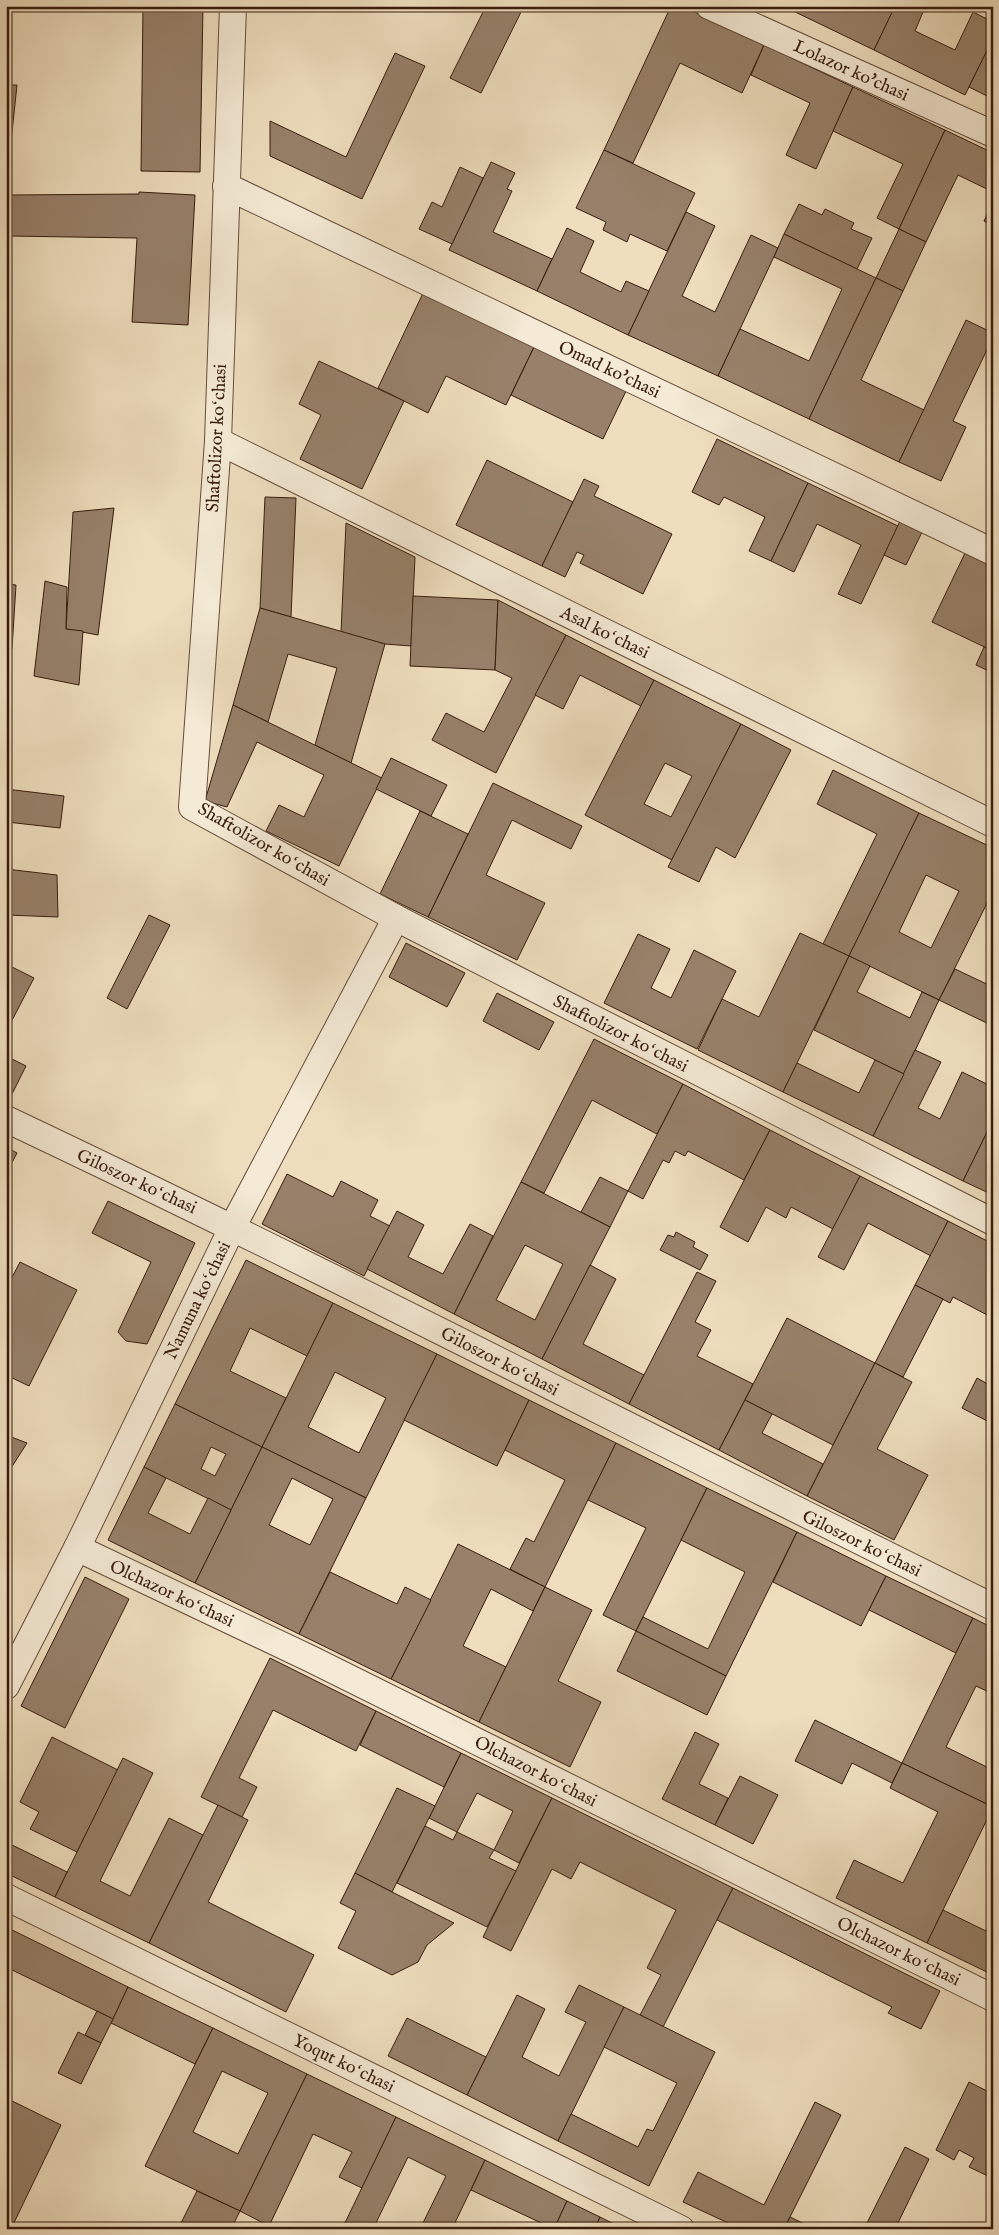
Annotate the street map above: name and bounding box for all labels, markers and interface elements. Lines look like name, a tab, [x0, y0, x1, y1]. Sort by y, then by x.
street label: Lolazor ko'chasi	[789, 35, 912, 108]
street label: Omad ko'chasi	[554, 336, 664, 405]
street label: Shaftolizor koʻchasi	[202, 363, 233, 513]
street label: Asal koʻchasi	[555, 601, 653, 665]
street label: Shaftolizor koʻchasi	[193, 798, 333, 892]
street label: Shaftolizor koʻchasi	[549, 990, 692, 1078]
street label: Giloszor koʻchasi	[73, 1144, 200, 1220]
street label: Namuna koʻchasi	[160, 1238, 237, 1364]
street label: Giloszor koʻchasi	[436, 1323, 563, 1402]
street label: Giloszor koʻchasi	[798, 1506, 925, 1583]
street label: Olchazor koʻchasi	[105, 1555, 237, 1633]
street label: Olchazor koʻchasi	[470, 1731, 601, 1813]
street label: Olchazor koʻchasi	[833, 1912, 964, 1992]
street label: Yoqut koʻchasi	[289, 2030, 398, 2099]

